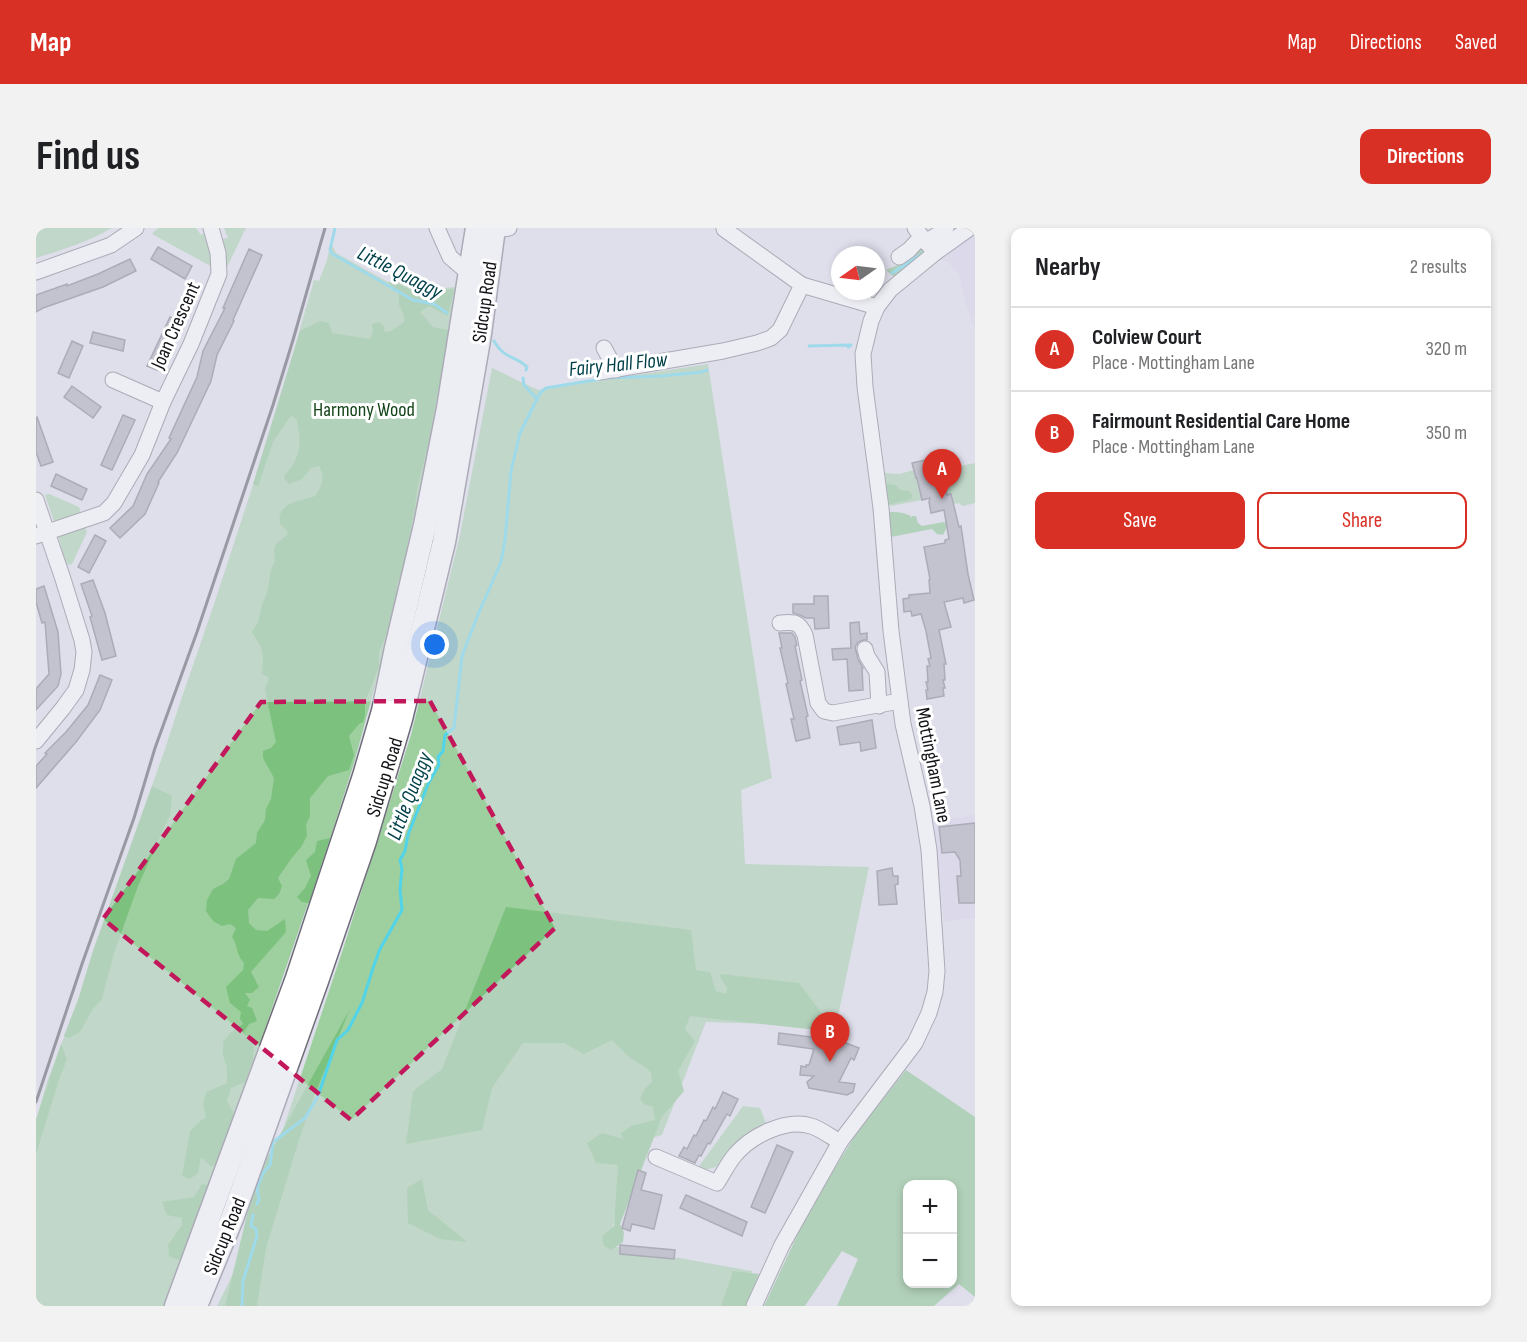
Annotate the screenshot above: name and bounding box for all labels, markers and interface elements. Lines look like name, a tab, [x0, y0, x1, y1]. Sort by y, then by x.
text: Map	[30, 26, 71, 59]
text: Map	[1287, 30, 1317, 55]
text: Directions	[1350, 30, 1422, 55]
text: Saved	[1455, 30, 1497, 55]
button: Directions	[1360, 129, 1491, 184]
text: Find us	[36, 131, 140, 182]
water label: Little Quaggy	[353, 241, 447, 305]
north arrow	[831, 246, 885, 300]
text: Nearby	[1035, 252, 1101, 283]
text: 2 results	[1410, 255, 1467, 279]
street label: Sidcup Road	[467, 260, 503, 344]
street label: Joan Crescent	[146, 278, 206, 374]
text: Colview Court	[1092, 324, 1202, 351]
text: A	[1050, 337, 1059, 361]
text: 320 m	[1425, 337, 1467, 361]
water label: Fairy Hall Flow	[568, 347, 670, 382]
text: Place · Mottingham Lane	[1092, 351, 1255, 375]
park label: Harmony Wood	[313, 398, 415, 422]
text: Fairmount Residential Care Home	[1092, 408, 1350, 435]
text: B	[1050, 421, 1059, 445]
text: 350 m	[1426, 421, 1467, 445]
text: Place · Mottingham Lane	[1092, 435, 1255, 459]
pin: A	[922, 450, 962, 499]
button: Save	[1035, 492, 1245, 549]
button: Share	[1257, 492, 1467, 549]
your location	[420, 630, 449, 659]
street label: Mottingham Lane	[910, 706, 956, 825]
street label: Sidcup Road	[362, 735, 408, 820]
water label: Little Quaggy	[381, 748, 438, 843]
pin: B	[810, 1012, 850, 1062]
map controls	[903, 1180, 957, 1288]
button: +	[903, 1180, 957, 1234]
street label: Sidcup Road	[198, 1194, 251, 1279]
button: −	[903, 1234, 957, 1288]

